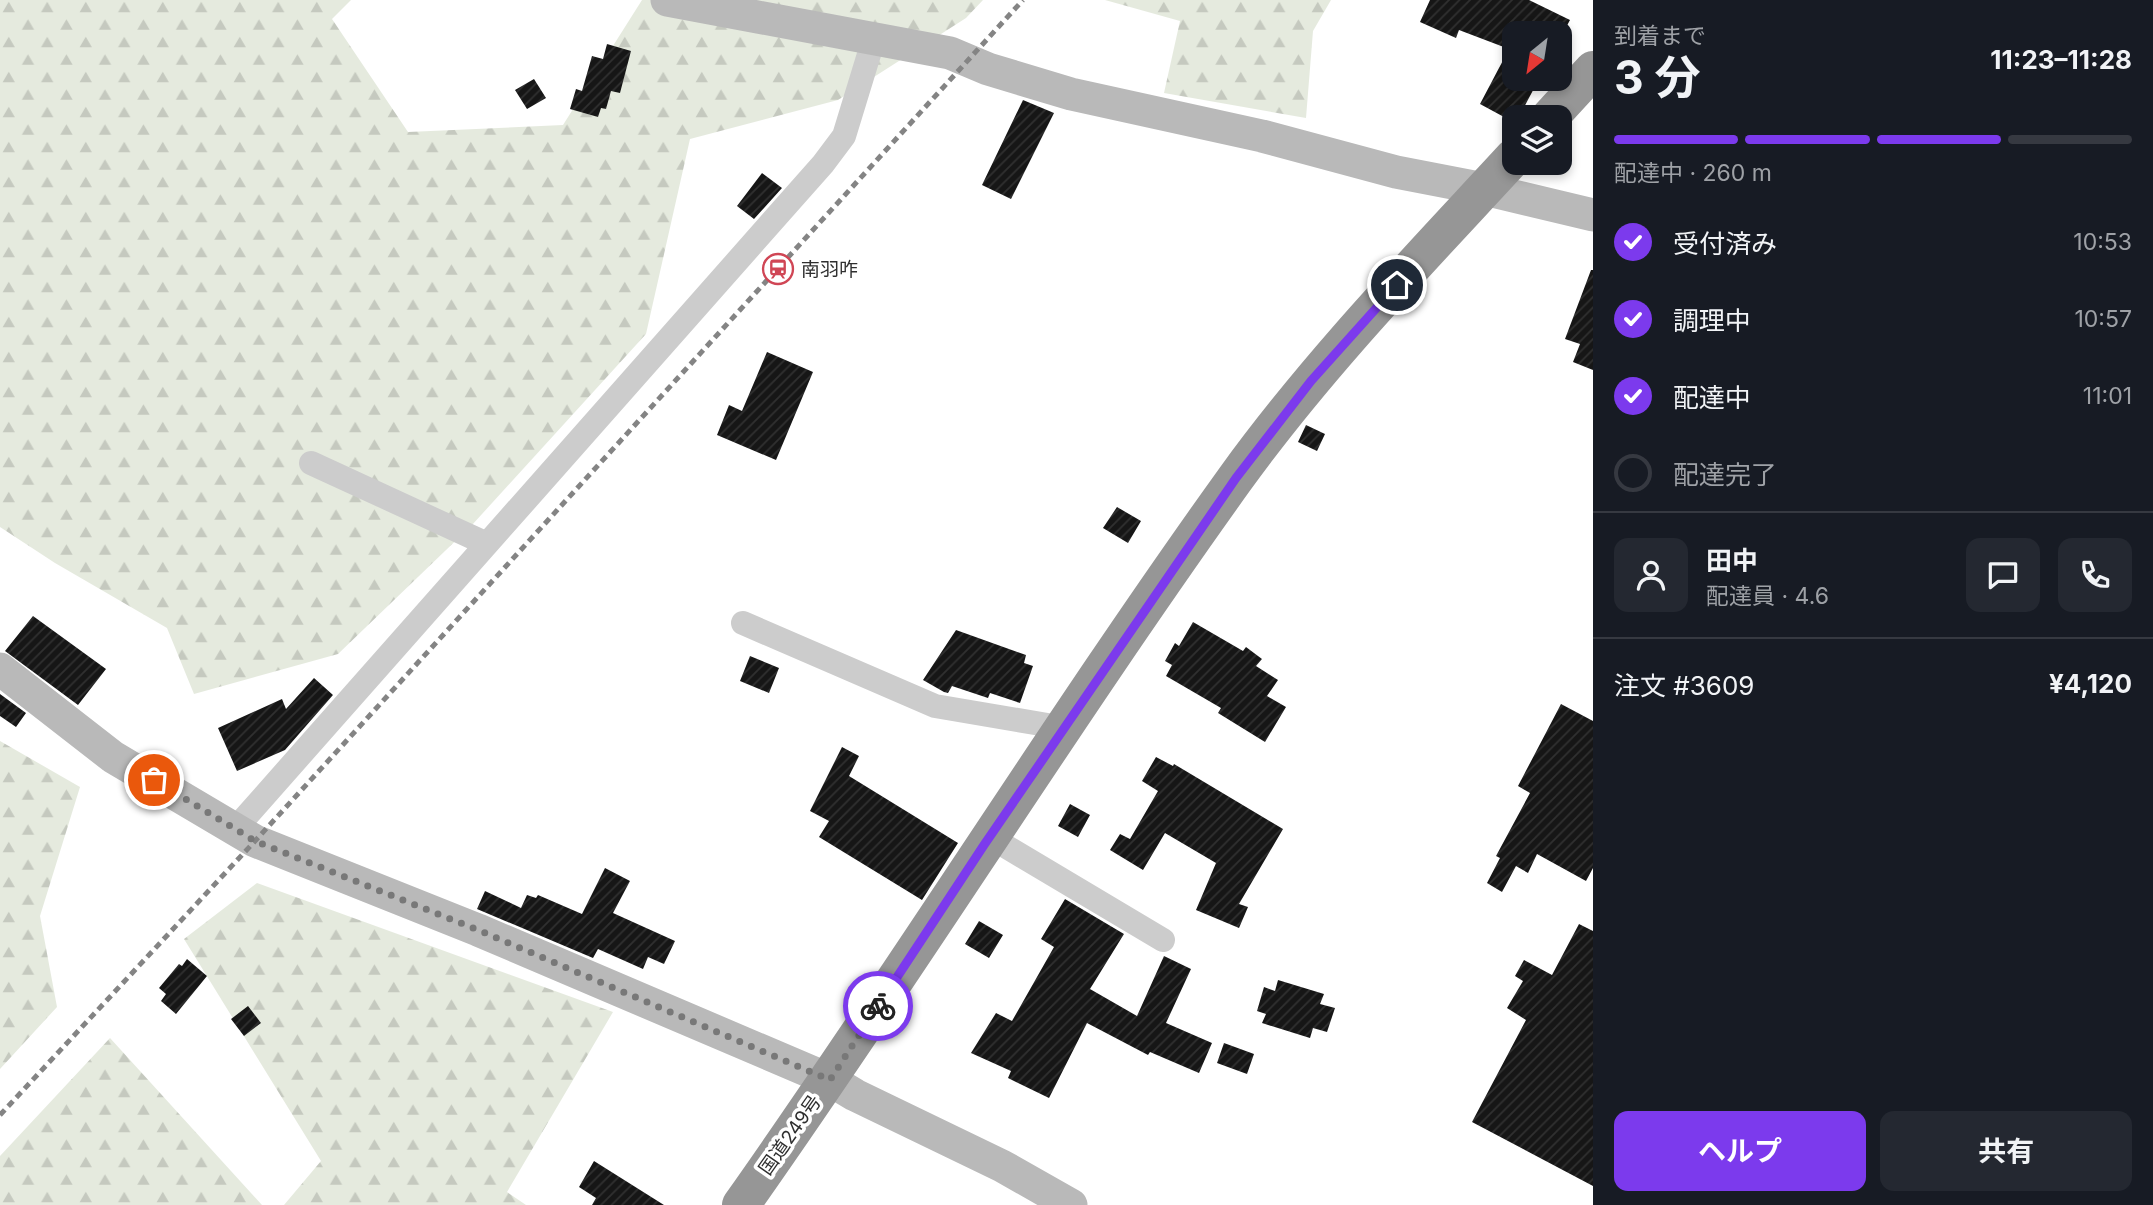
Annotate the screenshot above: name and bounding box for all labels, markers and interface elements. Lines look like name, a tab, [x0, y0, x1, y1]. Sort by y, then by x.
north arrow	[1502, 21, 1572, 91]
map controls	[1502, 21, 1572, 175]
text: 到着まで	[1614, 22, 1706, 50]
text: 11:23–11:28	[1990, 44, 2132, 75]
text: 3 分	[1614, 49, 1701, 105]
button: layers	[1502, 105, 1572, 175]
text: 配達中 · 260 m	[1614, 159, 1772, 187]
icon: check	[1614, 223, 1652, 261]
text: 受付済み	[1673, 228, 1777, 259]
text: 10:53	[2073, 228, 2132, 256]
station icon: 南羽咋	[761, 252, 795, 286]
pin	[1367, 255, 1427, 315]
place label: 南羽咋	[801, 258, 858, 281]
icon: home	[1378, 266, 1416, 304]
icon: check	[1614, 300, 1652, 338]
text: 調理中	[1673, 305, 1751, 336]
text: 10:57	[2075, 305, 2132, 333]
icon: check	[1614, 377, 1652, 415]
text: 配達中	[1673, 382, 1751, 413]
text: 11:01	[2083, 382, 2132, 410]
text: 配達完了	[1673, 459, 1777, 490]
button: person	[1614, 538, 1688, 612]
button: chat	[1966, 538, 2040, 612]
button: phone	[2058, 538, 2132, 612]
text: 田中	[1706, 545, 1758, 576]
text: 配達員 · 4.6	[1706, 582, 1829, 610]
text: ¥4,120	[2049, 668, 2132, 699]
text: 注文 #3609	[1614, 670, 1755, 701]
pin	[124, 750, 184, 810]
icon: bag	[135, 761, 173, 799]
courier	[843, 971, 913, 1041]
icon: bike	[859, 987, 897, 1025]
street label: 国道249号	[754, 1091, 826, 1179]
button: ヘルプ	[1614, 1111, 1866, 1191]
button: 共有	[1880, 1111, 2132, 1191]

